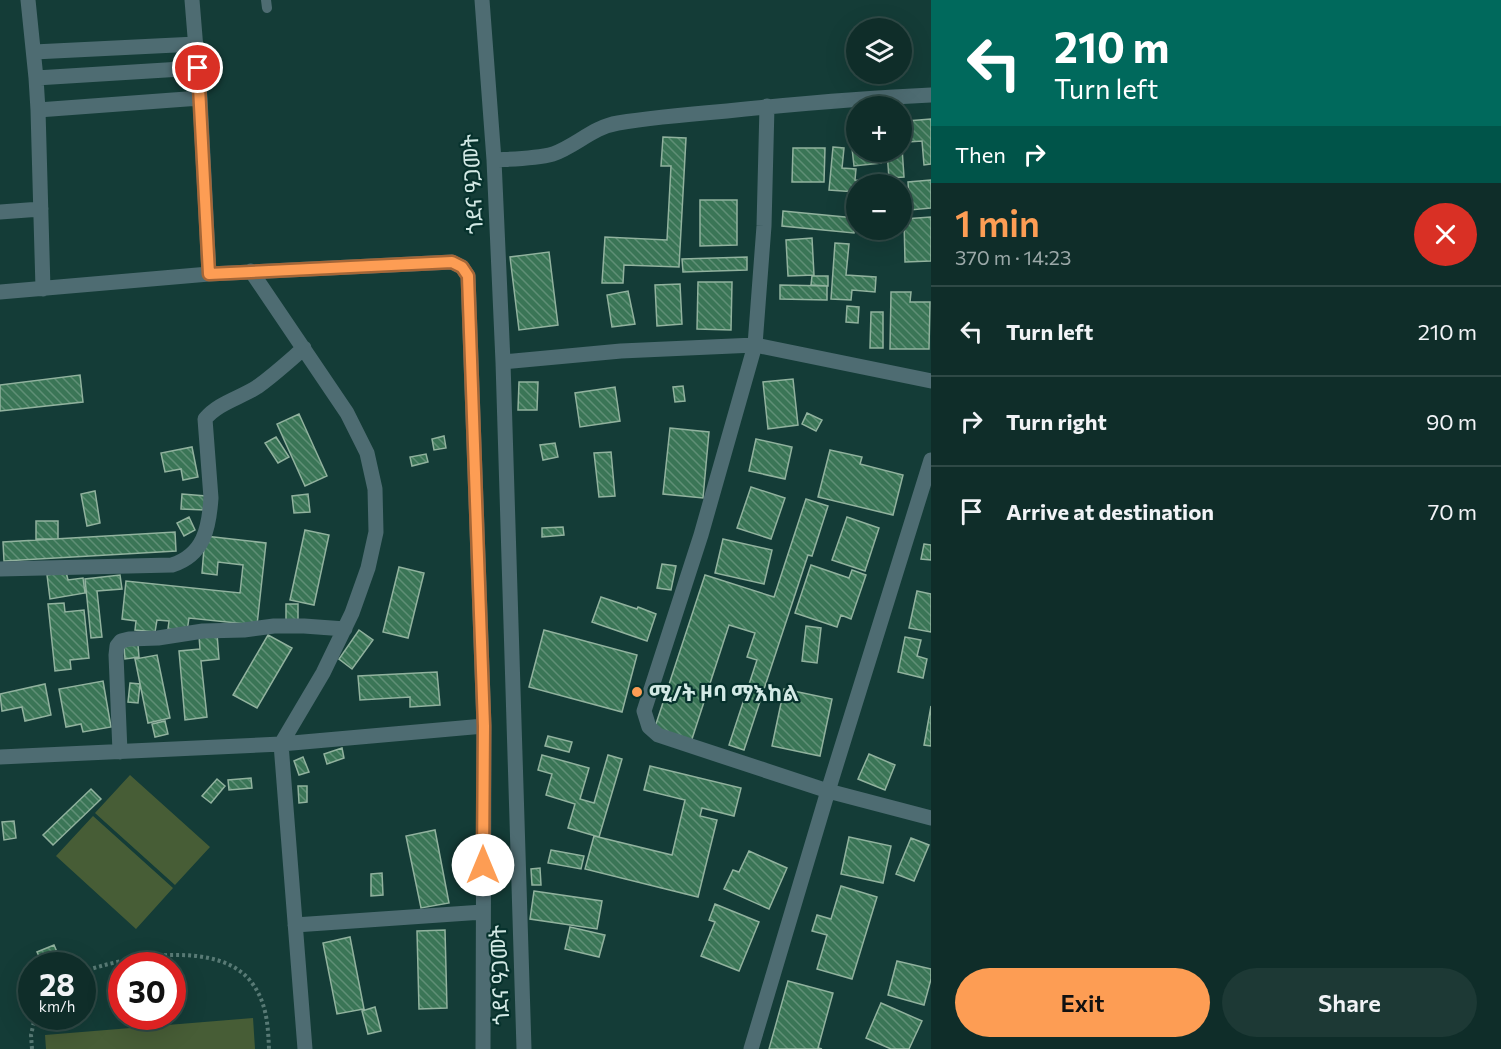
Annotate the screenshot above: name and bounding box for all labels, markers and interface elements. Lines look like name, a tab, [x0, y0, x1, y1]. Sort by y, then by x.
map controls	[846, 18, 912, 240]
button: layers	[846, 18, 912, 84]
text: 210 m	[1054, 20, 1169, 72]
icon: left	[955, 24, 1033, 102]
pin	[172, 42, 223, 93]
icon: arrive	[181, 51, 214, 84]
text: Turn left	[1054, 72, 1158, 105]
button: +	[846, 96, 912, 162]
street label: ጎደና ዓጋመት	[456, 133, 488, 235]
icon: right	[1018, 138, 1051, 171]
text: Then	[955, 141, 1006, 168]
button: −	[846, 174, 912, 240]
text: 1 min	[955, 200, 1040, 244]
button: close	[1414, 203, 1477, 266]
text: 370 m · 14:23	[955, 245, 1071, 269]
icon: left	[955, 315, 988, 348]
text: Turn left	[1006, 318, 1093, 345]
text: 210 m	[1418, 318, 1477, 345]
icon: right	[955, 405, 988, 438]
text: Turn right	[1006, 408, 1107, 435]
text: 90 m	[1426, 408, 1477, 435]
icon: arrive	[955, 495, 988, 528]
text: Arrive at destination	[1006, 498, 1214, 525]
text: 70 m	[1428, 498, 1477, 525]
place label: ሚ/ት ዞባ ማእከል	[649, 679, 799, 706]
marker: ሚ/ት ዞባ ማእከል	[630, 685, 644, 699]
position arrow	[451, 833, 515, 897]
street label: ጎደና ዓጋመት	[484, 925, 514, 1025]
speed limit sign: 30	[108, 952, 186, 1030]
text: 28	[39, 965, 75, 1002]
button: Exit	[955, 968, 1210, 1037]
button: Share	[1222, 968, 1477, 1037]
text: km/h	[39, 997, 75, 1015]

